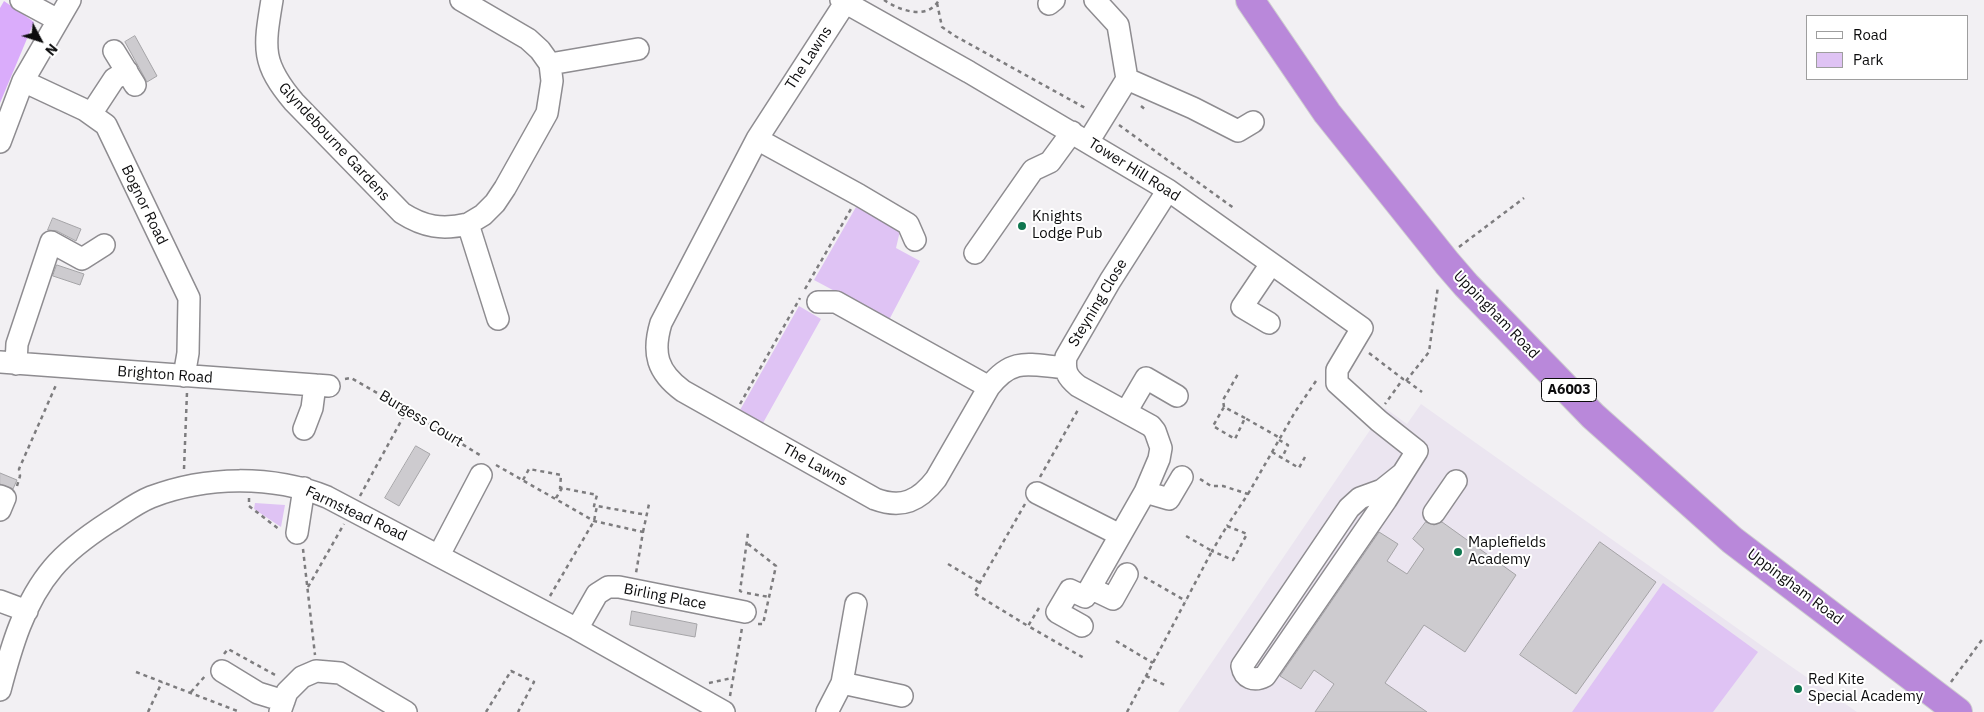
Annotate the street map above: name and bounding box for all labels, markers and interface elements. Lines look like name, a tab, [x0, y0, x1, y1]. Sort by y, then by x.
north arrow	[15, 15, 65, 65]
legend	[1806, 15, 1969, 80]
street label: The Lawns	[782, 23, 836, 93]
text: Road	[1853, 25, 1888, 44]
text: N	[41, 40, 62, 59]
text: Park	[1853, 50, 1883, 69]
street label: Glyndebourne Gardens	[274, 79, 394, 205]
street label: Tower Hill Road	[1085, 135, 1183, 205]
street label: Bognor Road	[117, 162, 171, 248]
place label: Knights Lodge Pub	[1032, 208, 1102, 243]
marker: Knights Lodge Pub	[1016, 220, 1028, 232]
street label: Steyning Close	[1065, 256, 1131, 350]
street label: Uppingham Road	[1449, 267, 1543, 363]
street label: Brighton Road	[117, 363, 213, 387]
road number: A6003	[1542, 378, 1596, 402]
street label: Burgess Court	[376, 387, 466, 451]
street label: The Lawns	[779, 440, 851, 490]
street label: Farmstead Road	[302, 483, 410, 545]
place label: Maplefields Academy	[1468, 534, 1546, 569]
street label: Uppingham Road	[1743, 545, 1847, 629]
marker: Maplefields Academy	[1452, 546, 1464, 558]
street label: Birling Place	[622, 580, 708, 614]
place label: Red Kite Special Academy	[1808, 671, 1923, 706]
marker: Red Kite Special Academy	[1792, 683, 1804, 695]

